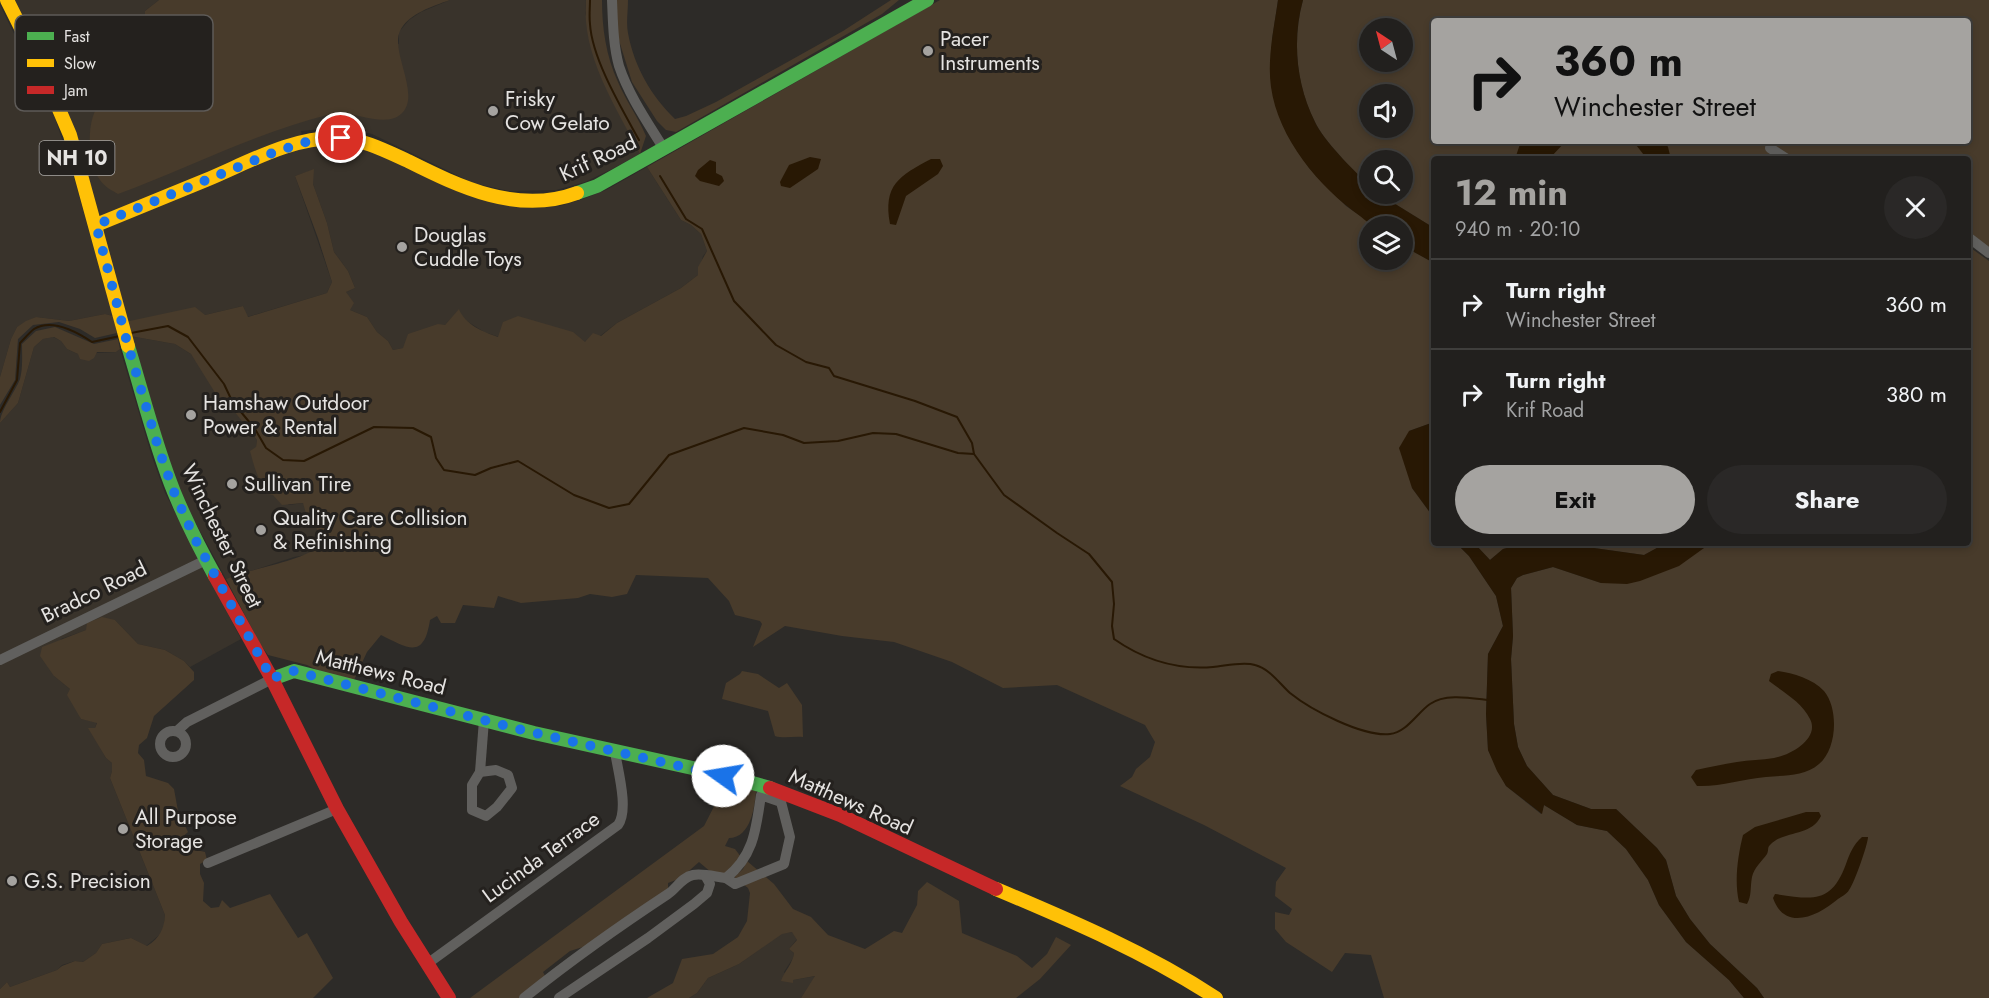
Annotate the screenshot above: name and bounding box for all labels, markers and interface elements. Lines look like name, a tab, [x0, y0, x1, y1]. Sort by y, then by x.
legend	[15, 15, 213, 111]
north arrow	[1359, 18, 1413, 72]
map controls	[1359, 18, 1413, 270]
place label: Pacer Instruments	[940, 24, 1040, 78]
text: Fast	[64, 25, 90, 48]
text: 360 m	[1554, 31, 1683, 92]
icon: right	[1455, 42, 1533, 120]
marker: Pacer Instruments	[921, 44, 935, 58]
text: Slow	[64, 52, 96, 75]
text: Jam	[62, 79, 88, 102]
place label: Frisky Cow Gelato	[505, 84, 610, 138]
button: sound	[1359, 84, 1413, 138]
text: Winchester Street	[1554, 87, 1756, 126]
marker: Frisky Cow Gelato	[486, 104, 500, 118]
pin	[315, 112, 366, 163]
icon: arrive	[324, 121, 357, 154]
street label: Krif Road	[554, 127, 642, 189]
road number: NH 10	[40, 141, 115, 175]
button: search	[1359, 150, 1413, 204]
text: 12 min	[1455, 166, 1568, 218]
button: close	[1884, 176, 1947, 239]
text: 940 m · 20:10	[1455, 215, 1580, 244]
button: layers	[1359, 216, 1413, 270]
place label: Douglas Cuddle Toys	[414, 220, 522, 274]
marker: Douglas Cuddle Toys	[395, 240, 409, 254]
text: Turn right	[1506, 274, 1606, 306]
icon: right	[1455, 288, 1488, 321]
text: 360 m	[1885, 288, 1947, 320]
text: Winchester Street	[1506, 306, 1656, 335]
text: Turn right	[1506, 364, 1606, 396]
icon: right	[1455, 378, 1488, 411]
text: 380 m	[1886, 378, 1947, 410]
place label: Hamshaw Outdoor Power & Rental	[203, 388, 370, 442]
text: Krif Road	[1506, 396, 1584, 425]
marker: Hamshaw Outdoor Power & Rental	[184, 408, 198, 422]
street label: Winchester Street	[174, 459, 270, 613]
button: Exit	[1455, 465, 1695, 534]
button: Share	[1707, 465, 1947, 534]
place label: Sullivan Tire	[244, 469, 351, 499]
marker: Sullivan Tire	[225, 477, 239, 491]
place label: Quality Care Collision & Refinishing	[273, 503, 467, 557]
marker: Quality Care Collision & Refinishing	[254, 523, 268, 537]
street label: Bradco Road	[36, 554, 152, 630]
street label: Matthews Road	[313, 641, 449, 703]
position arrow	[691, 744, 755, 808]
street label: Matthews Road	[784, 761, 918, 843]
place label: All Purpose Storage	[135, 802, 237, 856]
street label: Lucinda Terrace	[476, 804, 606, 910]
marker: All Purpose Storage	[116, 822, 130, 836]
place label: G.S. Precision	[24, 866, 151, 896]
marker: G.S. Precision	[5, 874, 19, 888]

